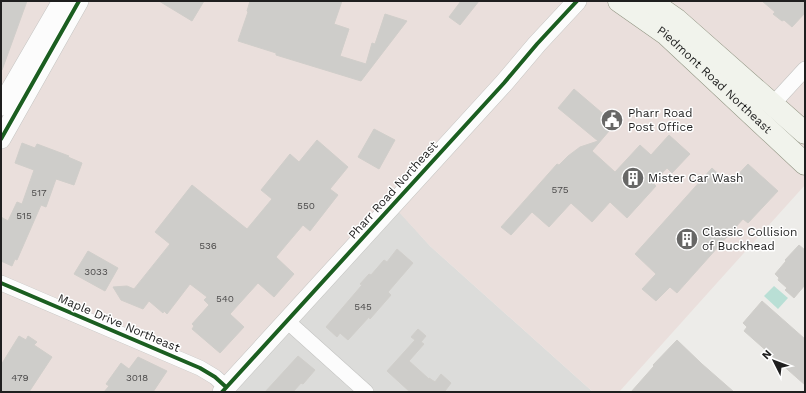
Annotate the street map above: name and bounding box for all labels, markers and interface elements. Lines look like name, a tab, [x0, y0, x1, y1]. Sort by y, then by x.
street label: Piedmont Road Northeast	[654, 23, 775, 136]
place label: Pharr Road Post Office	[628, 106, 693, 134]
public building icon: Pharr Road Post Office	[599, 107, 625, 133]
street label: Pharr Road Northeast	[345, 138, 441, 242]
building icon: Mister Car Wash	[620, 165, 646, 191]
place label: Mister Car Wash	[648, 171, 743, 185]
house number: 575	[551, 184, 569, 195]
house number: 517	[31, 187, 47, 198]
house number: 550	[297, 200, 315, 211]
house number: 515	[16, 210, 32, 221]
place label: Classic Collision of Buckhead	[702, 225, 797, 253]
building icon: Classic Collision of Buckhead	[674, 226, 700, 252]
house number: 536	[199, 240, 217, 251]
house number: 3033	[84, 266, 108, 277]
street label: Maple Drive Northeast	[56, 291, 182, 355]
house number: 540	[216, 293, 234, 304]
house number: 545	[354, 301, 372, 312]
north arrow	[754, 341, 794, 381]
text: N	[759, 347, 774, 362]
house number: 479	[11, 372, 29, 383]
house number: 3018	[126, 372, 148, 383]

